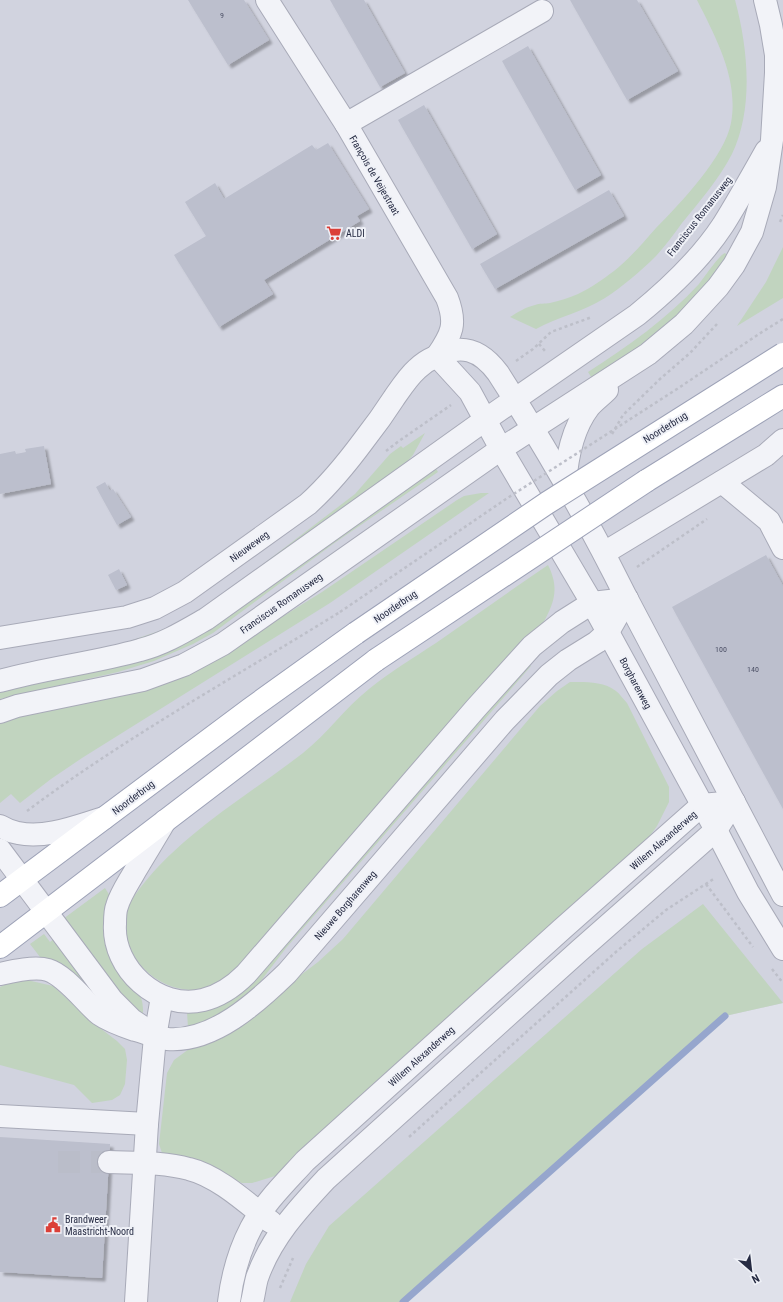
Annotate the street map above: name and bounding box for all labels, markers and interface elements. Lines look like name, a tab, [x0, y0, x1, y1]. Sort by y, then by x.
house number: 9	[220, 11, 224, 20]
street label: François de Veijestraat	[347, 133, 402, 217]
street label: Franciscus Romanusweg	[665, 174, 734, 258]
supermarket icon: ALDI	[325, 224, 343, 242]
place label: ALDI	[346, 228, 365, 239]
street label: Noorderbrug	[641, 410, 689, 445]
street label: Nieuweweg	[228, 529, 271, 564]
street label: Franciscus Romanusweg	[238, 571, 325, 636]
street label: Noorderbrug	[372, 588, 419, 625]
house number: 100	[715, 645, 727, 654]
street label: Borgharenweg	[617, 656, 654, 711]
house number: 140	[747, 665, 759, 674]
street label: Noorderbrug	[110, 778, 156, 817]
street label: Willem Alexanderweg	[628, 808, 699, 872]
street label: Nieuwe Borgharenweg	[312, 868, 378, 942]
street label: Willem Alexanderweg	[386, 1024, 457, 1089]
place label: Brandweer Maastricht-Noord	[65, 1214, 134, 1237]
public building icon: Brandweer Maastricht-Noord	[44, 1216, 62, 1234]
north arrow	[731, 1250, 771, 1290]
text: N	[749, 1271, 761, 1286]

